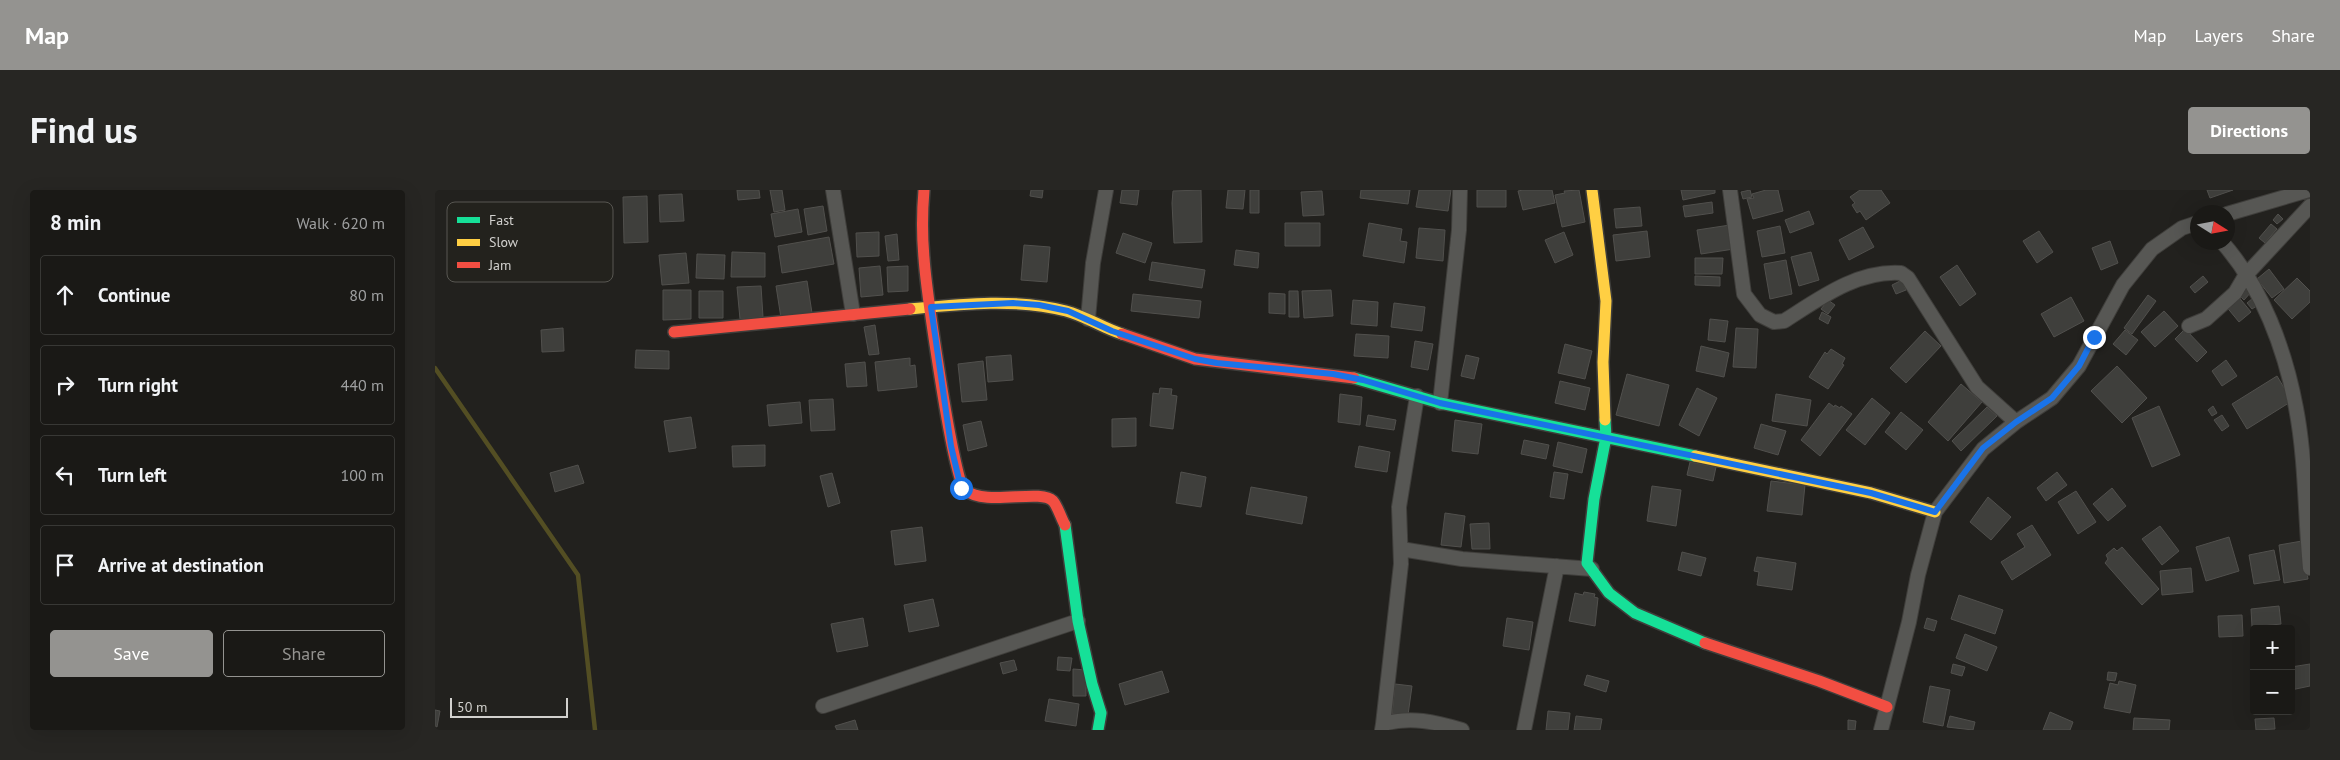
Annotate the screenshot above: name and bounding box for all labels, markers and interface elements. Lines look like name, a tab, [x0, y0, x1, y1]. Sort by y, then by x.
text: Map	[25, 20, 69, 51]
text: Map	[2134, 24, 2166, 47]
text: Layers	[2194, 24, 2243, 47]
text: Share	[2271, 24, 2315, 47]
text: Find us	[30, 107, 138, 153]
button: Directions	[2188, 107, 2310, 154]
legend	[447, 202, 613, 282]
north arrow	[2190, 205, 2235, 250]
text: 8 min	[50, 209, 101, 236]
text: Fast	[489, 211, 514, 229]
text: Walk · 620 m	[296, 213, 385, 233]
text: Slow	[489, 233, 519, 251]
text: Jam	[488, 256, 511, 274]
icon: ahead	[51, 281, 79, 309]
text: Continue	[98, 283, 170, 307]
text: 80 m	[349, 285, 384, 305]
route end	[2083, 326, 2106, 349]
icon: right	[51, 371, 79, 399]
text: Turn right	[98, 373, 178, 397]
text: 440 m	[341, 375, 384, 395]
icon: left	[51, 461, 79, 489]
text: Turn left	[98, 463, 167, 487]
text: 100 m	[341, 465, 384, 485]
route start	[950, 477, 973, 500]
icon: arrive	[51, 551, 79, 579]
text: Arrive at destination	[98, 553, 264, 577]
map controls	[2250, 625, 2295, 715]
button: +	[2250, 625, 2295, 670]
button: Save	[50, 630, 213, 677]
button: Share	[223, 630, 385, 677]
button: −	[2250, 670, 2295, 715]
scale bar	[450, 695, 567, 718]
text: 50 m	[457, 698, 487, 716]

